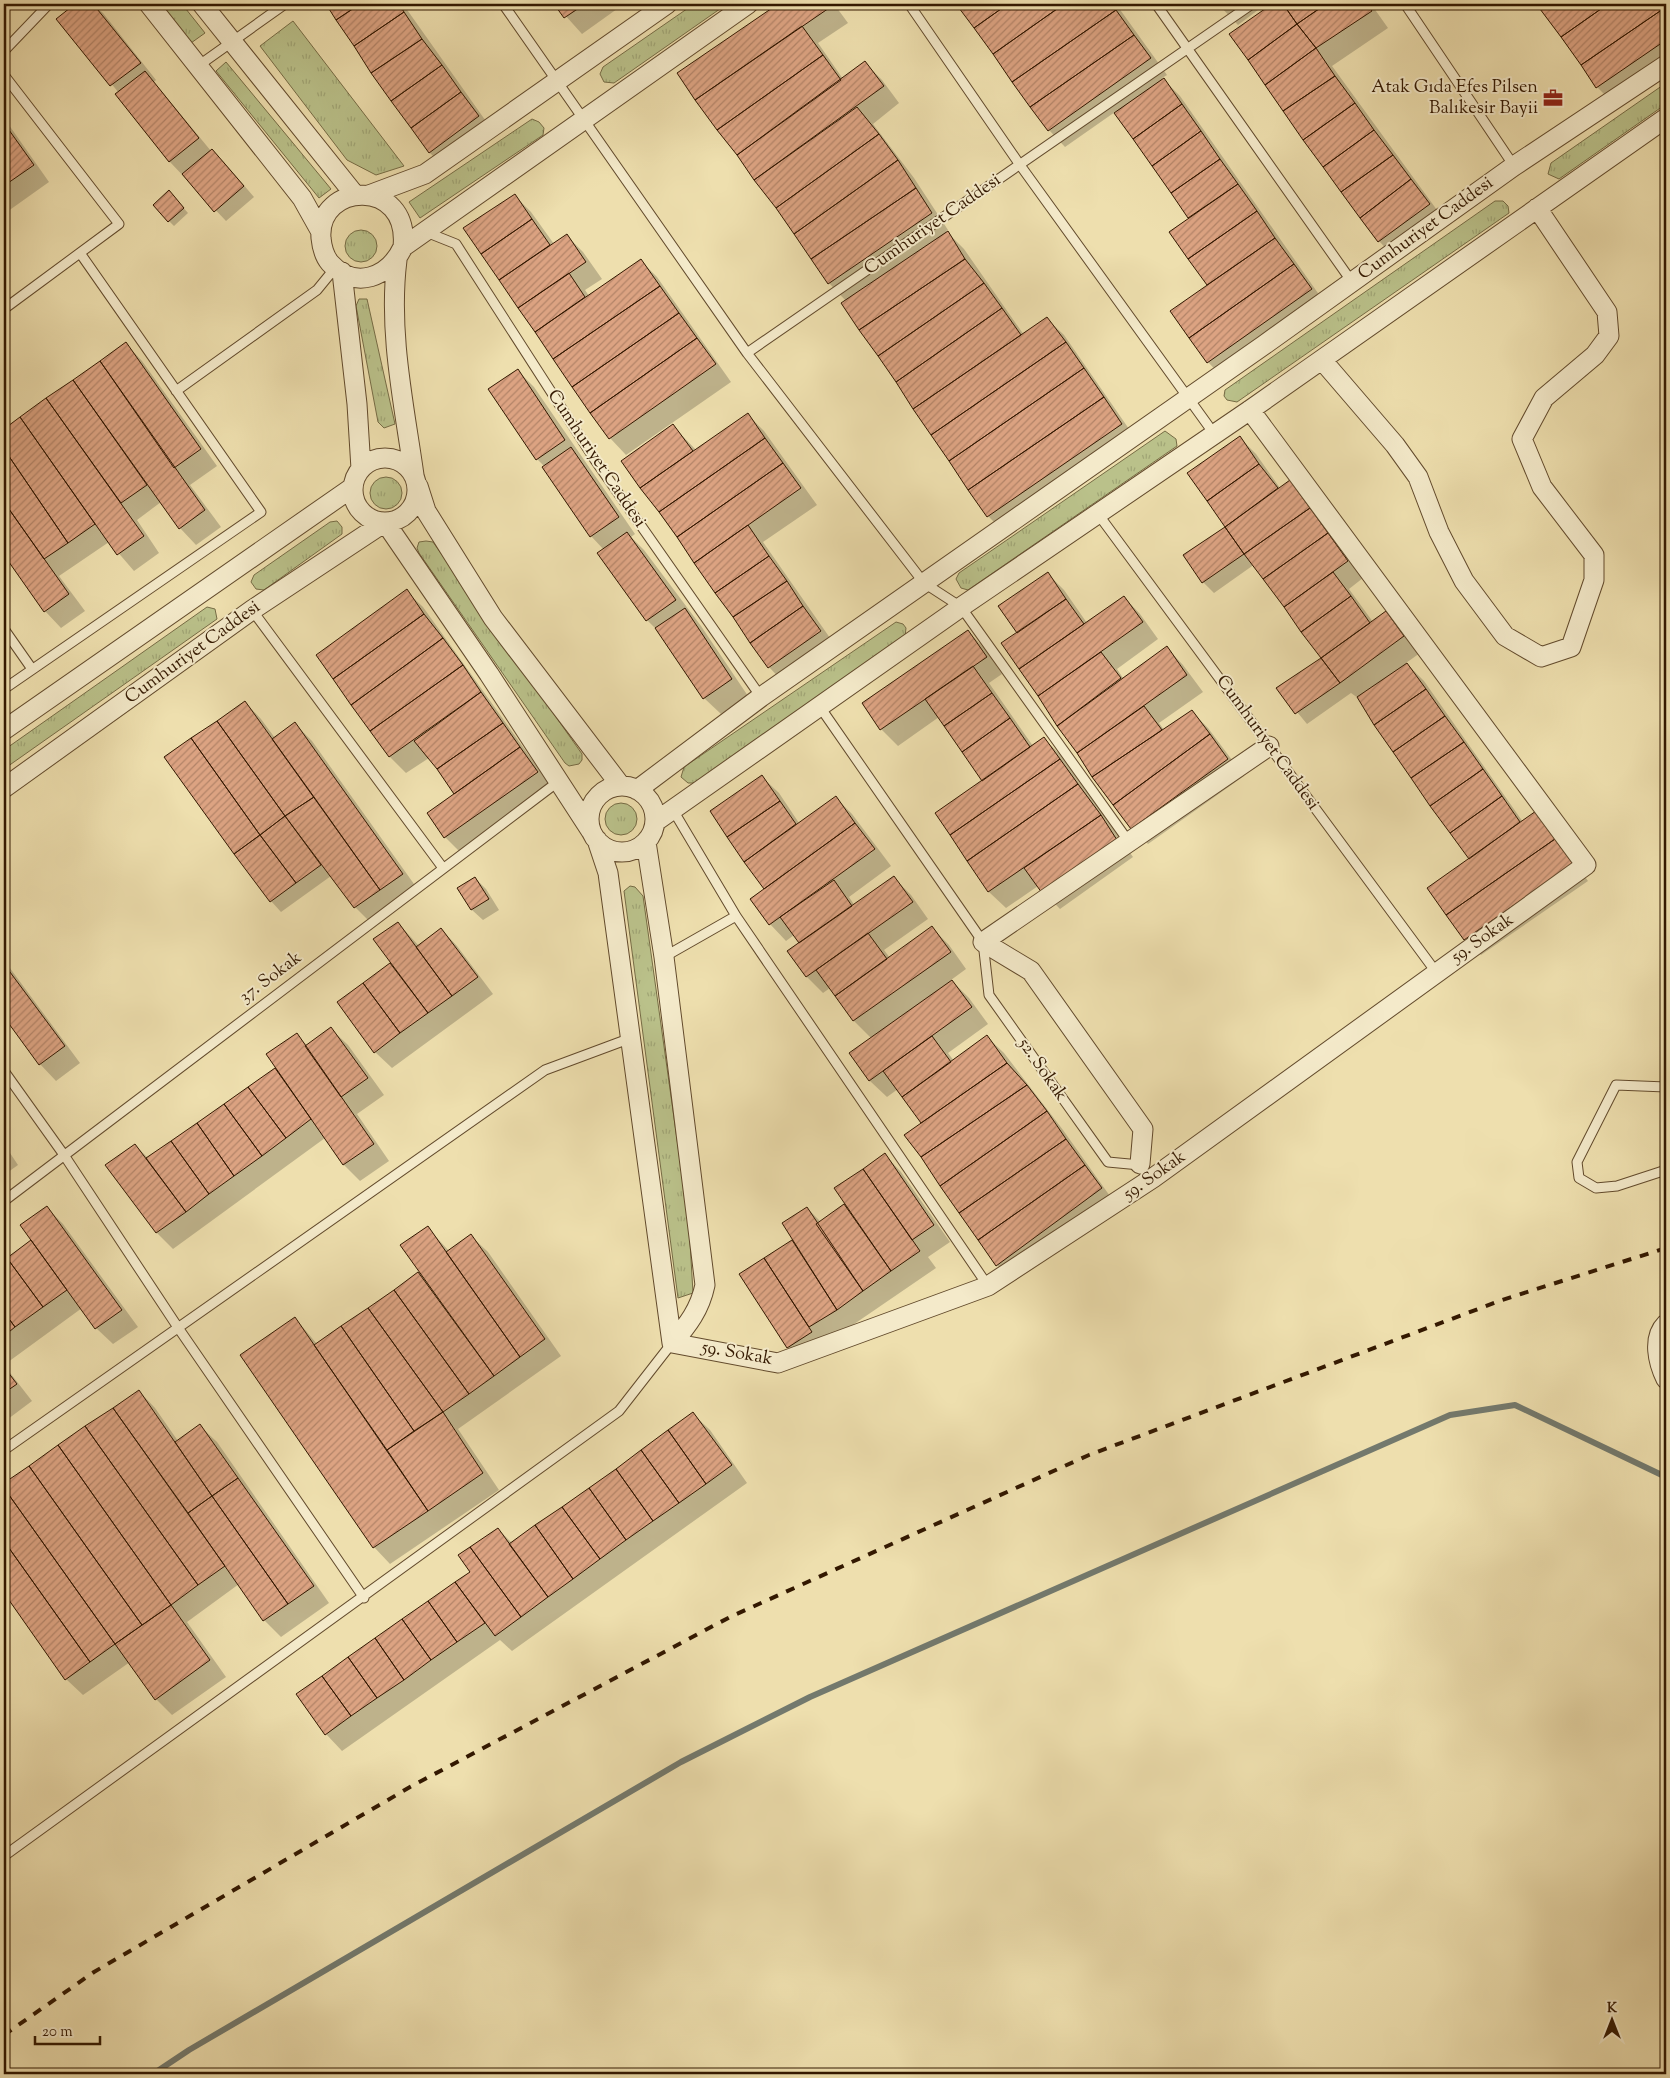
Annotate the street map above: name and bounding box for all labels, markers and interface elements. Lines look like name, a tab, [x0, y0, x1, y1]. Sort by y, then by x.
place label: Atak Gıda Efes Pilsen Balıkesir Bayii	[1371, 75, 1538, 122]
office icon: Atak Gıda Efes Pilsen Balıkesir Bayii	[1542, 87, 1564, 109]
street label: Cumhuriyet Caddesi	[859, 168, 1007, 282]
street label: Cumhuriyet Caddesi	[1353, 171, 1499, 287]
street label: Cumhuriyet Caddesi	[540, 385, 652, 533]
street label: Cumhuriyet Caddesi	[120, 595, 266, 711]
street label: Cumhuriyet Caddesi	[1209, 670, 1325, 816]
street label: 59. Sokak	[1445, 908, 1520, 971]
street label: 37. Sokak	[234, 946, 308, 1010]
street label: 52. Sokak	[1010, 1032, 1073, 1107]
street label: 59. Sokak	[1117, 1145, 1192, 1208]
street label: 59. Sokak	[698, 1335, 775, 1373]
north arrow	[1588, 1996, 1638, 2046]
text: K	[1607, 1999, 1618, 2019]
scale bar	[35, 2013, 100, 2045]
text: 20 m	[42, 2022, 73, 2043]

